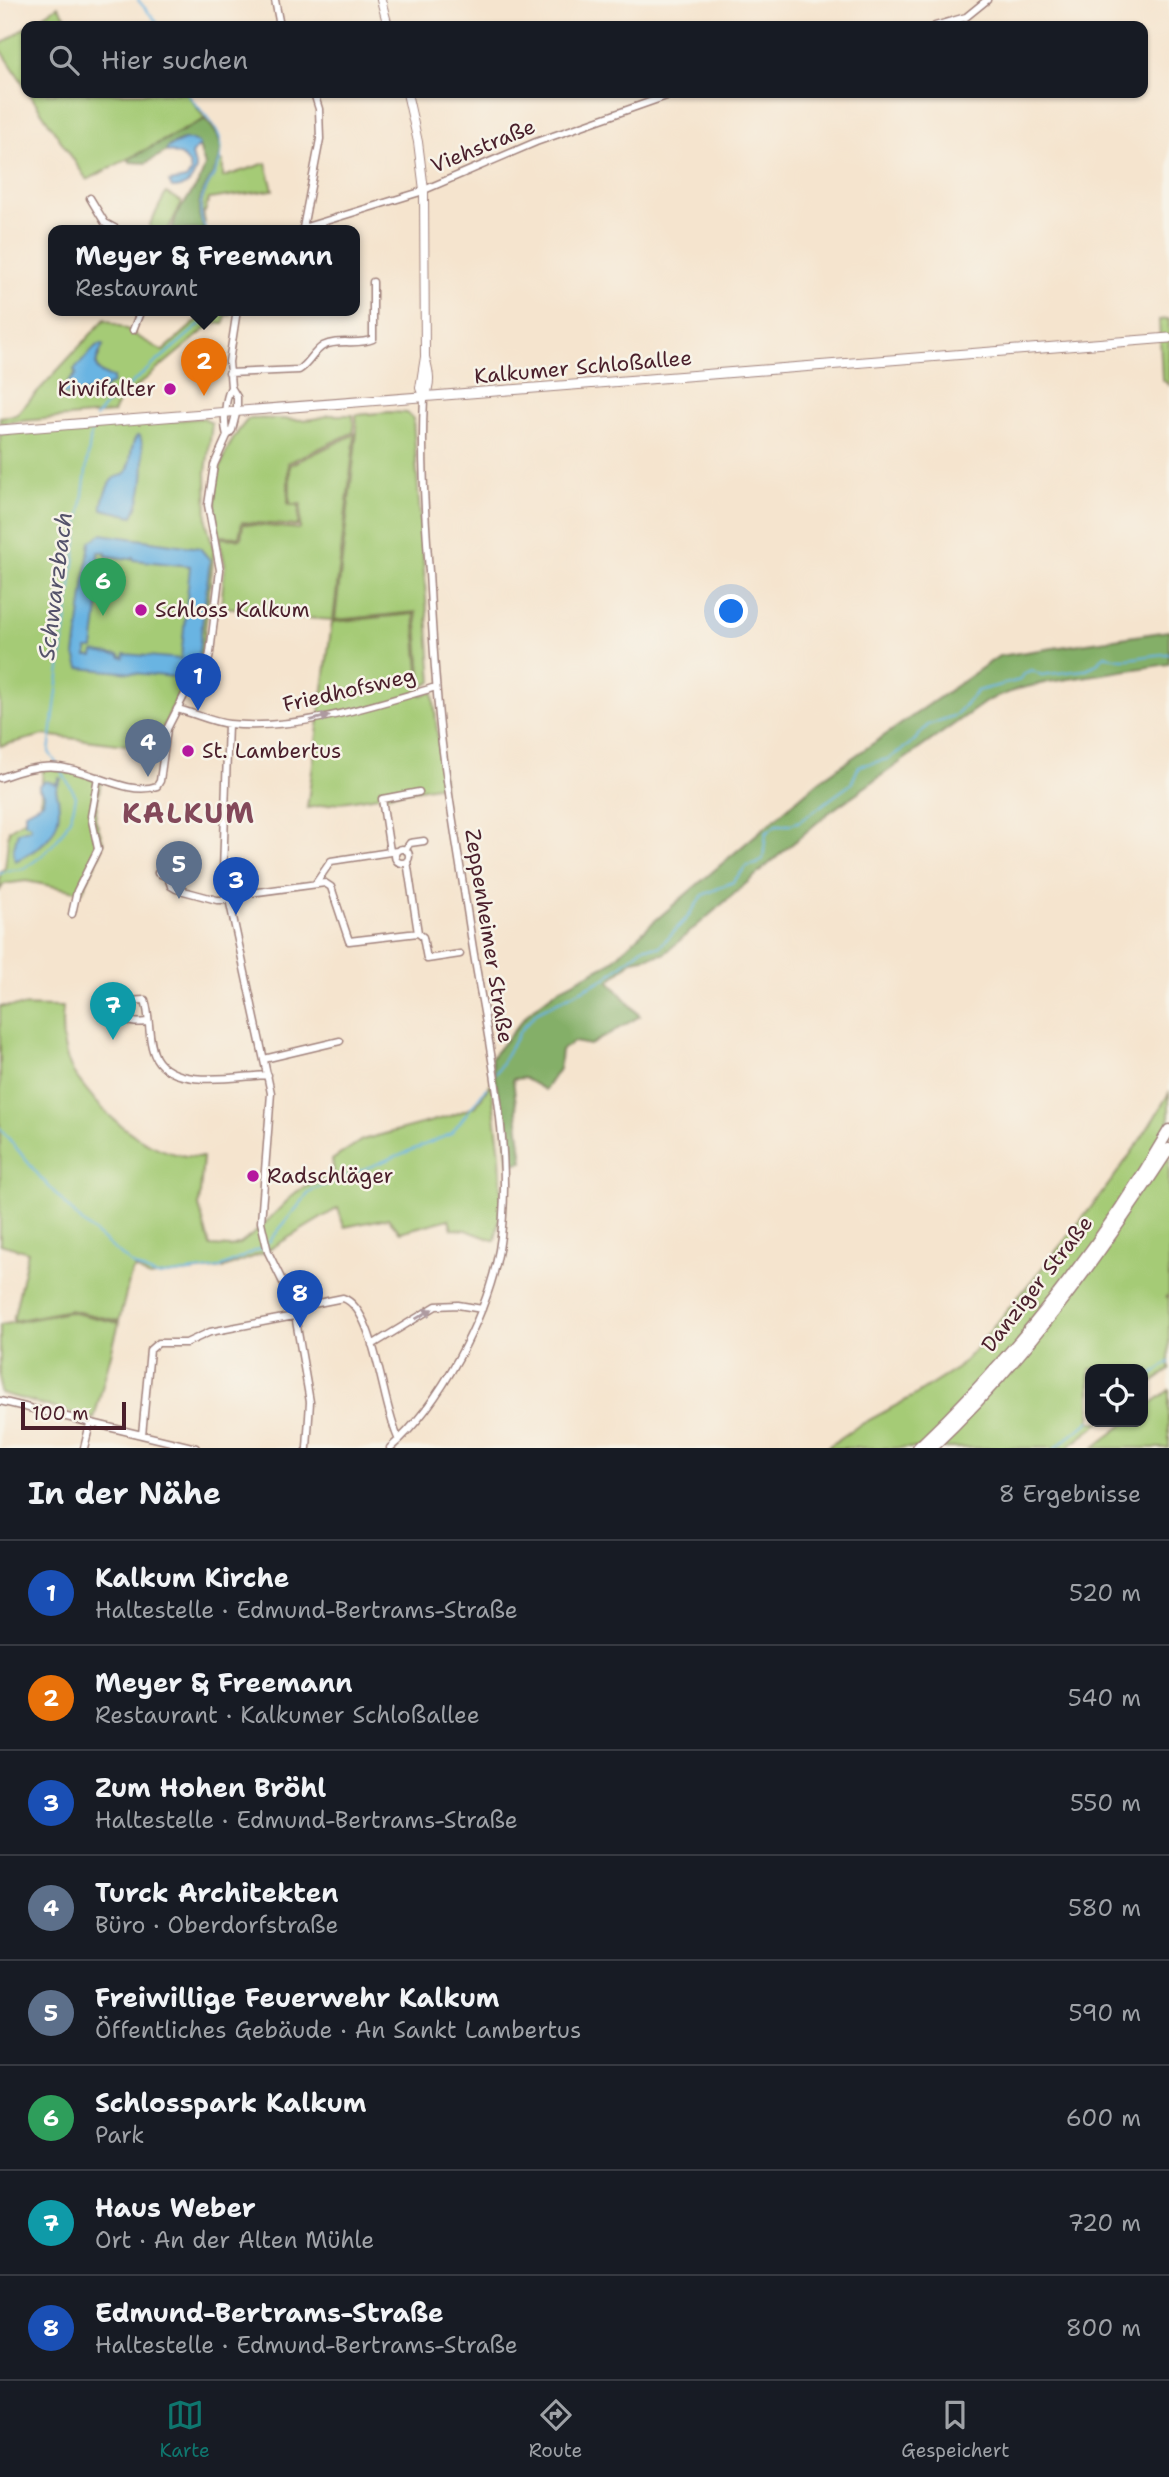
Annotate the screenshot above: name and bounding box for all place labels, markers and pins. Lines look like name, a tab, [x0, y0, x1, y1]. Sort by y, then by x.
pin: 2	[181, 338, 227, 396]
place label: Kiwifalter	[57, 375, 156, 403]
marker: Kiwifalter	[162, 381, 178, 397]
pin: 6	[80, 558, 126, 616]
place label: Schloss Kalkum	[155, 596, 310, 624]
marker: Schloss Kalkum	[133, 602, 149, 618]
pin: 1	[175, 653, 221, 711]
pin: 4	[125, 719, 171, 777]
place label: St. Lambertus	[202, 737, 341, 765]
marker: St. Lambertus	[180, 743, 196, 759]
pin: 5	[156, 841, 202, 899]
pin: 3	[213, 857, 259, 915]
pin: 7	[90, 982, 136, 1040]
place label: Radschläger	[267, 1162, 394, 1190]
marker: Radschläger	[245, 1168, 261, 1184]
pin: 8	[277, 1270, 323, 1328]

